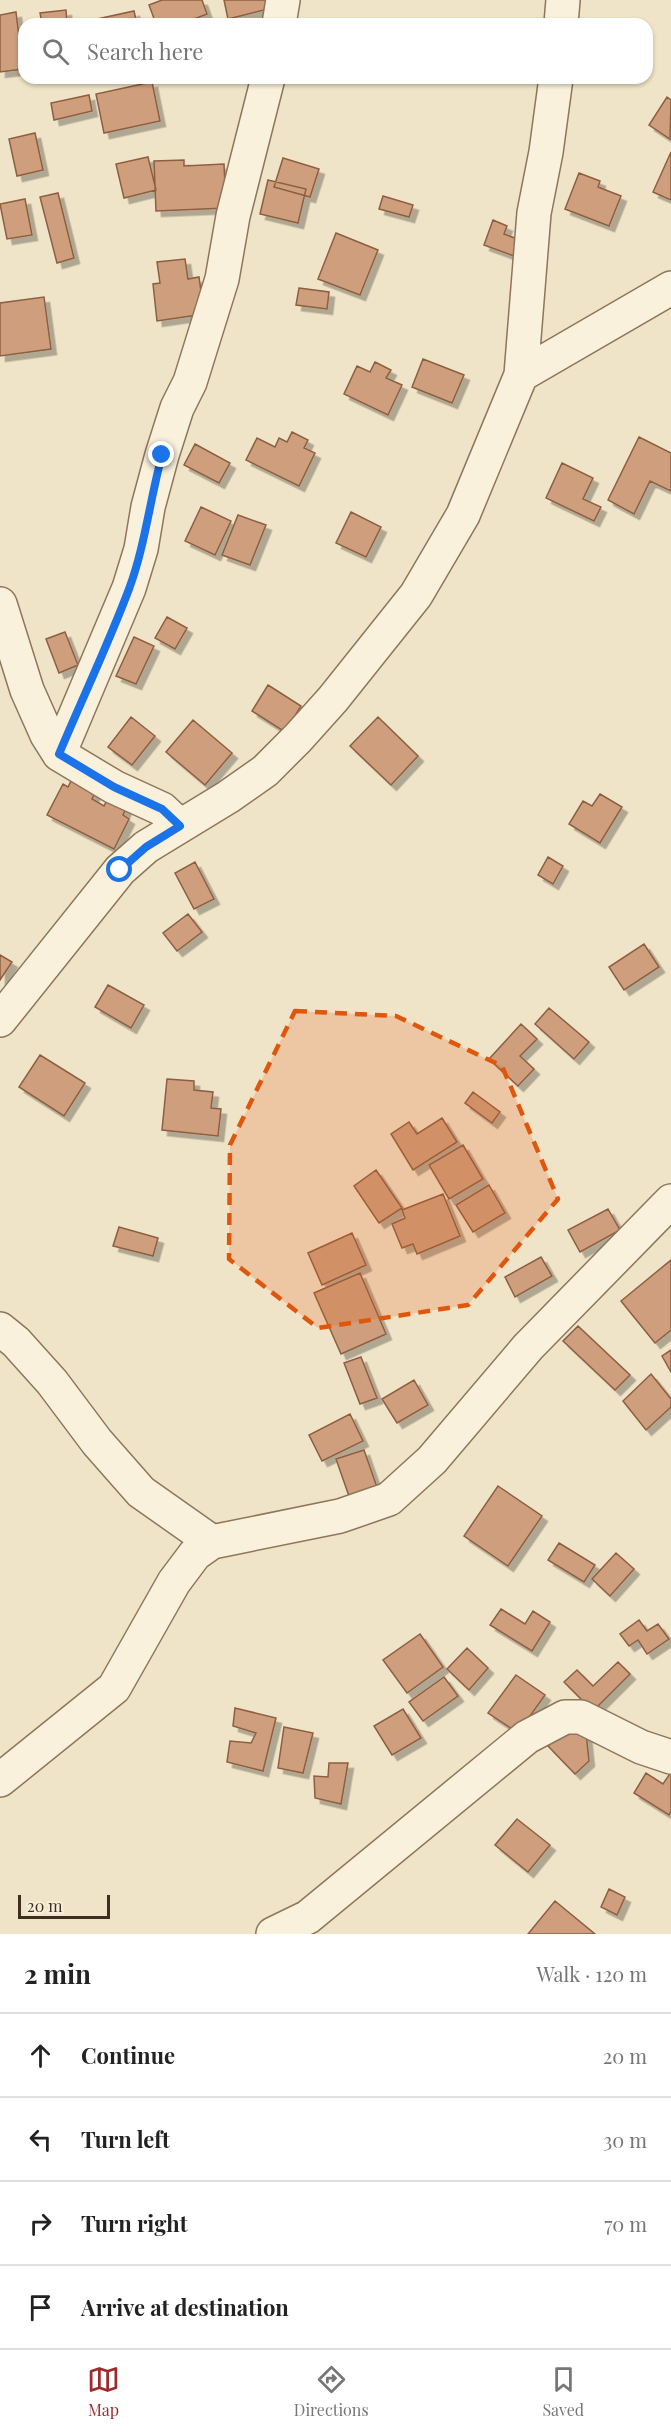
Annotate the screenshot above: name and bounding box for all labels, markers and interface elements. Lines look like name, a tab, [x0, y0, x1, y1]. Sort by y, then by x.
search box	[18, 18, 653, 84]
icon: search	[39, 35, 72, 68]
text: Search here	[87, 36, 203, 66]
route end	[148, 441, 174, 467]
route start	[106, 856, 132, 882]
scale bar	[18, 1892, 110, 1920]
text: 20 m	[27, 1895, 62, 1916]
text: 2 min	[24, 1956, 91, 1991]
text: Walk · 120 m	[537, 1960, 647, 1987]
icon: ahead	[24, 2039, 57, 2072]
text: Continue	[81, 2040, 175, 2070]
text: 20 m	[603, 2042, 647, 2069]
icon: left	[24, 2123, 57, 2156]
text: Turn left	[81, 2124, 170, 2154]
text: 30 m	[603, 2126, 647, 2153]
icon: right	[24, 2207, 57, 2240]
text: Turn right	[81, 2208, 187, 2238]
text: 70 m	[604, 2210, 647, 2237]
icon: arrive	[24, 2291, 57, 2324]
text: Arrive at destination	[81, 2292, 289, 2322]
tab: Map	[87, 2363, 120, 2420]
tab: Directions	[294, 2363, 369, 2420]
tab: Saved	[542, 2363, 584, 2420]

